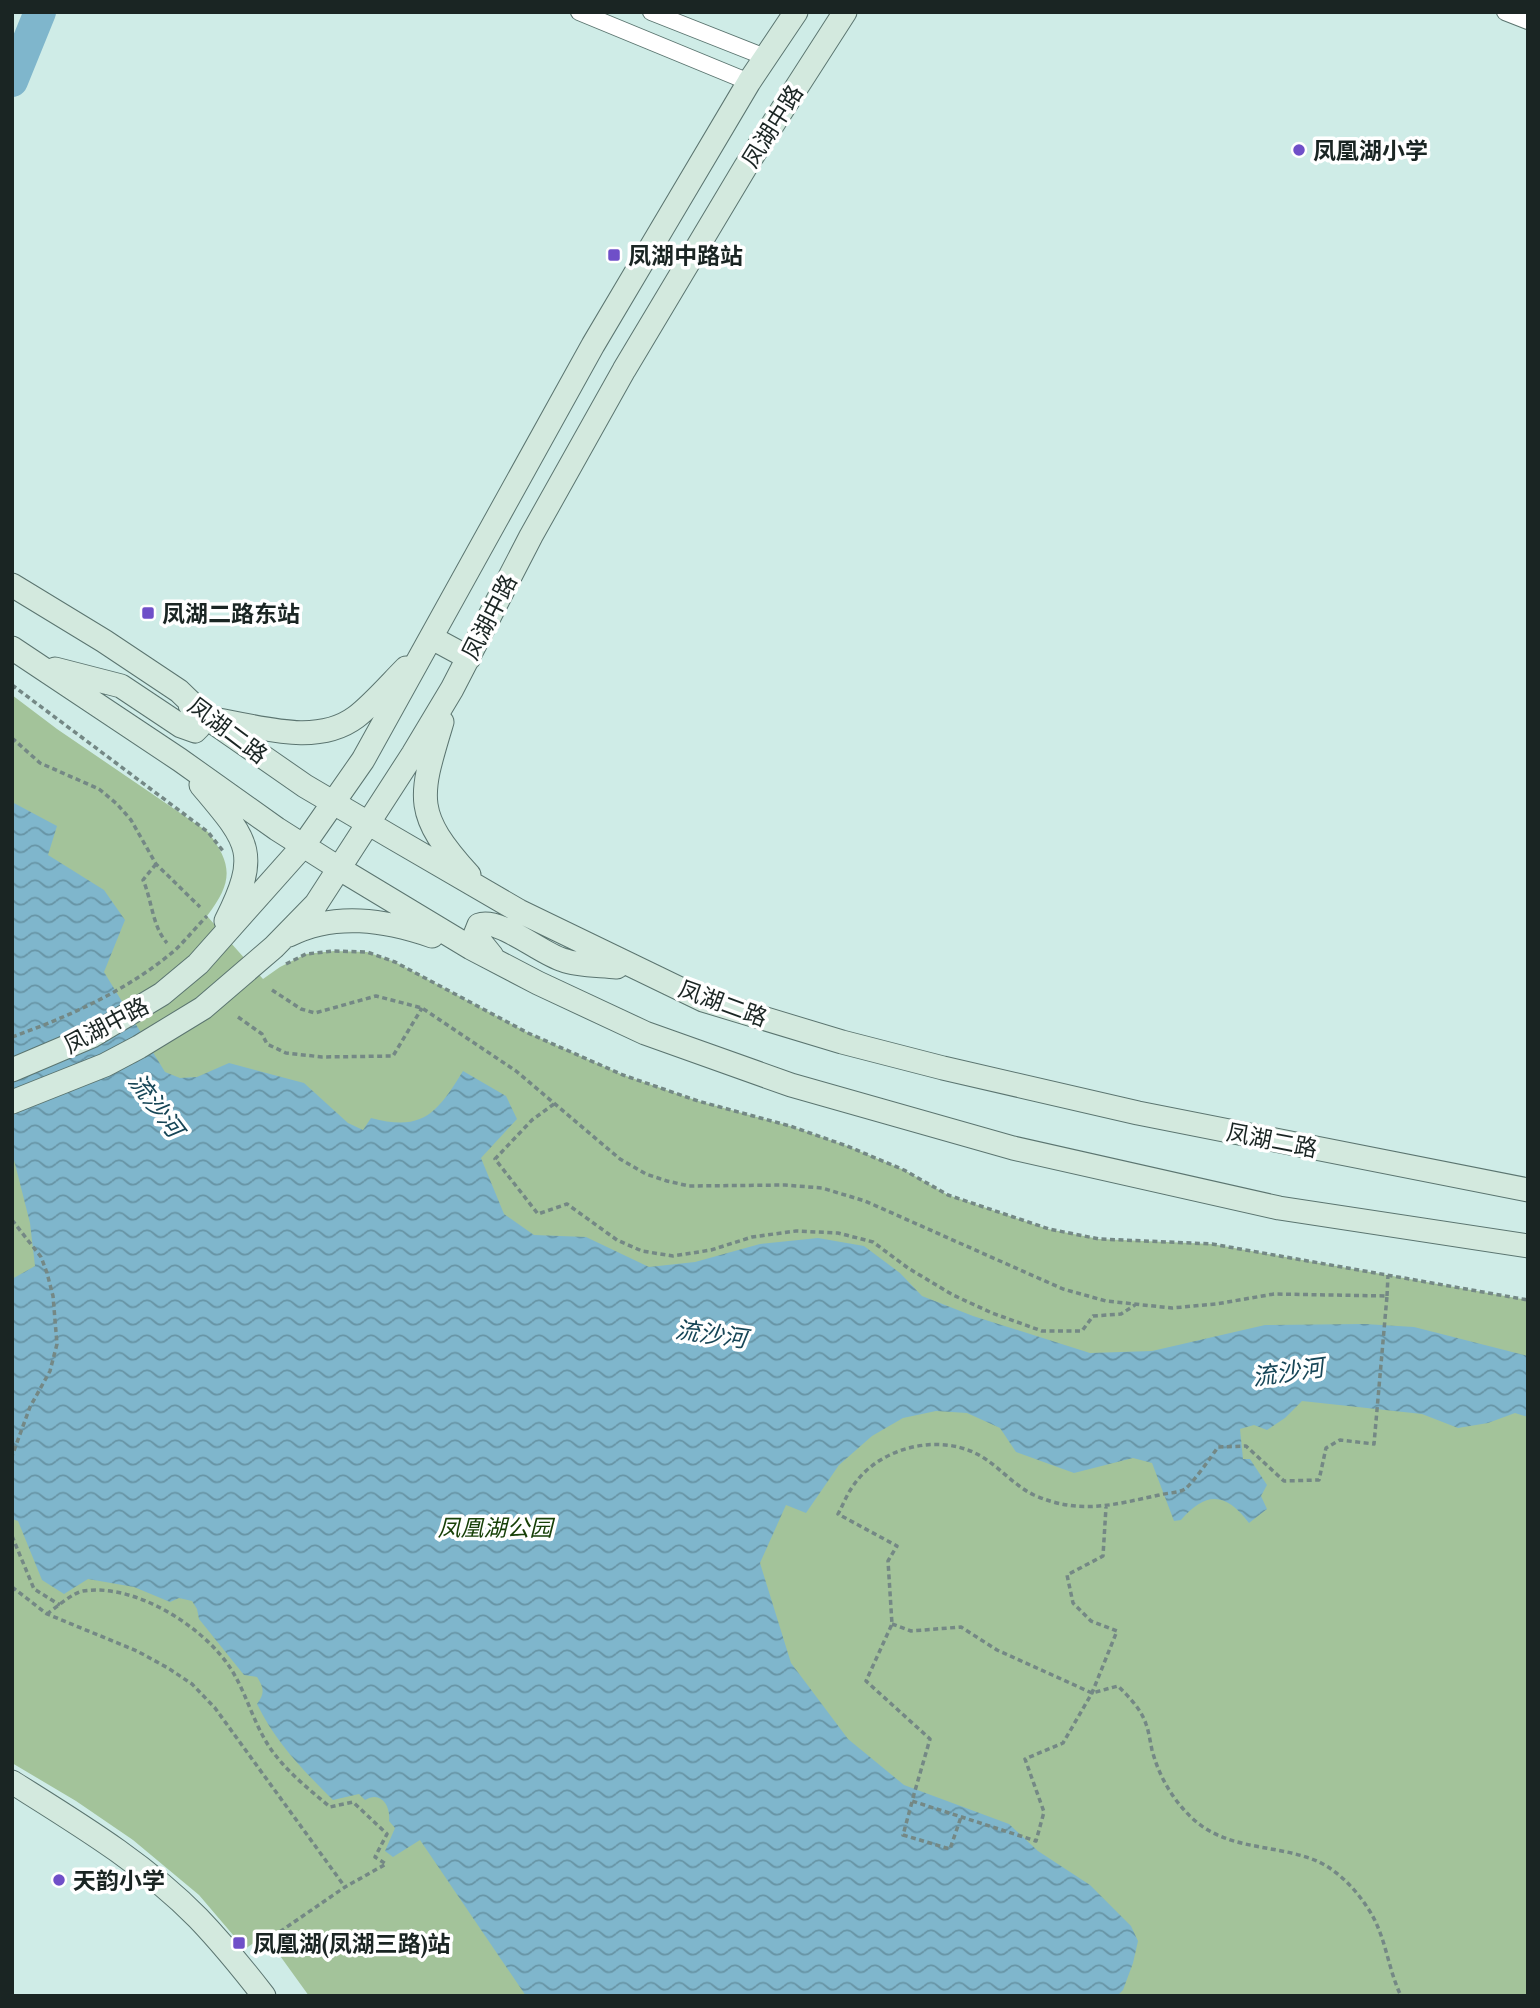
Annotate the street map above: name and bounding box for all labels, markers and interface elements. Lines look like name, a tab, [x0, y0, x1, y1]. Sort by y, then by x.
street label: 凤湖中路	[735, 79, 809, 173]
place label: 凤凰湖小学	[1313, 136, 1428, 165]
marker: 凤凰湖小学	[1291, 142, 1307, 158]
place label: 凤湖中路站	[628, 241, 743, 270]
marker: 凤湖中路站	[606, 247, 622, 263]
street label: 凤湖中路	[455, 569, 523, 665]
place label: 凤湖二路东站	[162, 599, 300, 628]
marker: 凤湖二路东站	[140, 605, 156, 621]
street label: 凤湖二路	[183, 691, 273, 769]
street label: 凤湖二路	[675, 974, 771, 1032]
street label: 凤湖中路	[59, 991, 153, 1059]
water label: 流沙河	[122, 1067, 192, 1146]
street label: 凤湖二路	[1224, 1117, 1320, 1163]
water label: 流沙河	[673, 1314, 753, 1355]
water label: 流沙河	[1250, 1351, 1330, 1392]
park label: 凤凰湖公园	[438, 1513, 556, 1542]
place label: 天韵小学	[73, 1866, 165, 1895]
marker: 天韵小学	[51, 1872, 67, 1888]
place label: 凤凰湖(凤湖三路)站	[253, 1929, 451, 1959]
marker: 凤凰湖(凤湖三路)站	[231, 1935, 247, 1951]

